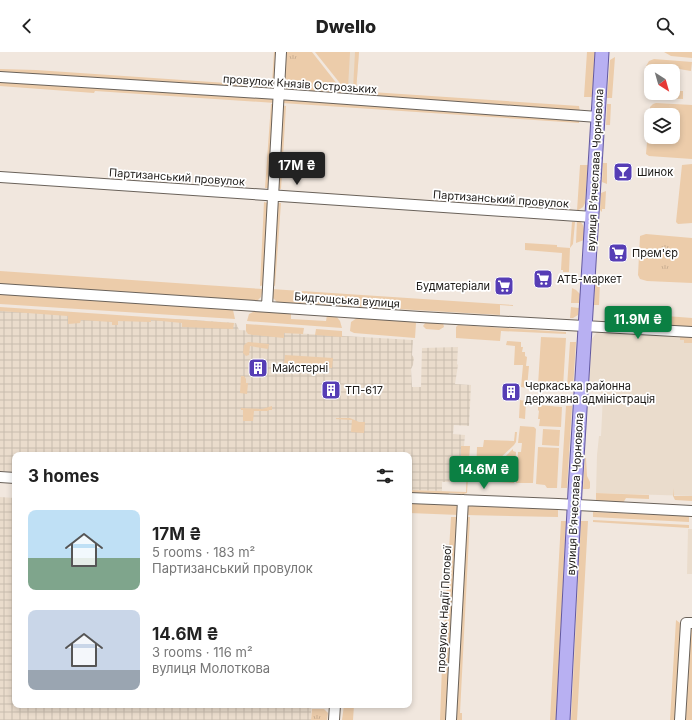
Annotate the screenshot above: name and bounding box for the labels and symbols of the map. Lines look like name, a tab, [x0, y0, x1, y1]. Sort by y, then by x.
north arrow	[644, 64, 680, 100]
street label: провулок Князів Острозьких	[222, 72, 378, 96]
street label: вулиця Вʼячеслава Чорновола	[584, 88, 606, 252]
pin: 17M ₴	[269, 152, 325, 186]
bar icon: Шинок	[612, 161, 634, 183]
street label: Партизанський провулок	[109, 165, 245, 189]
place label: Шинок	[637, 165, 673, 179]
street label: Партизанський провулок	[433, 187, 569, 211]
supermarket icon: Прем'єр	[607, 242, 629, 264]
place label: Прем'єр	[632, 246, 678, 260]
supermarket icon: АТБ-маркет	[532, 268, 554, 290]
place label: АТБ-маркет	[557, 272, 622, 286]
supermarket icon: Будматеріали	[493, 275, 515, 297]
place label: Будматеріали	[416, 279, 490, 293]
street label: Бидгощська вулиця	[294, 289, 400, 311]
pin: 11.9M ₴	[601, 306, 675, 340]
building icon: Майстерні	[247, 357, 269, 379]
place label: Майстерні	[272, 361, 328, 375]
building icon: ТП-617	[320, 379, 342, 401]
place label: Черкаська районна державна адміністрація	[525, 379, 655, 406]
building icon: Черкаська районна державна адміністрація	[500, 381, 522, 403]
place label: ТП-617	[345, 383, 383, 397]
street label: вулиця Вʼячеслава Чорновола	[564, 412, 586, 576]
pin: 14.6M ₴	[447, 456, 521, 490]
street label: провулок Надії Попової	[434, 544, 454, 673]

